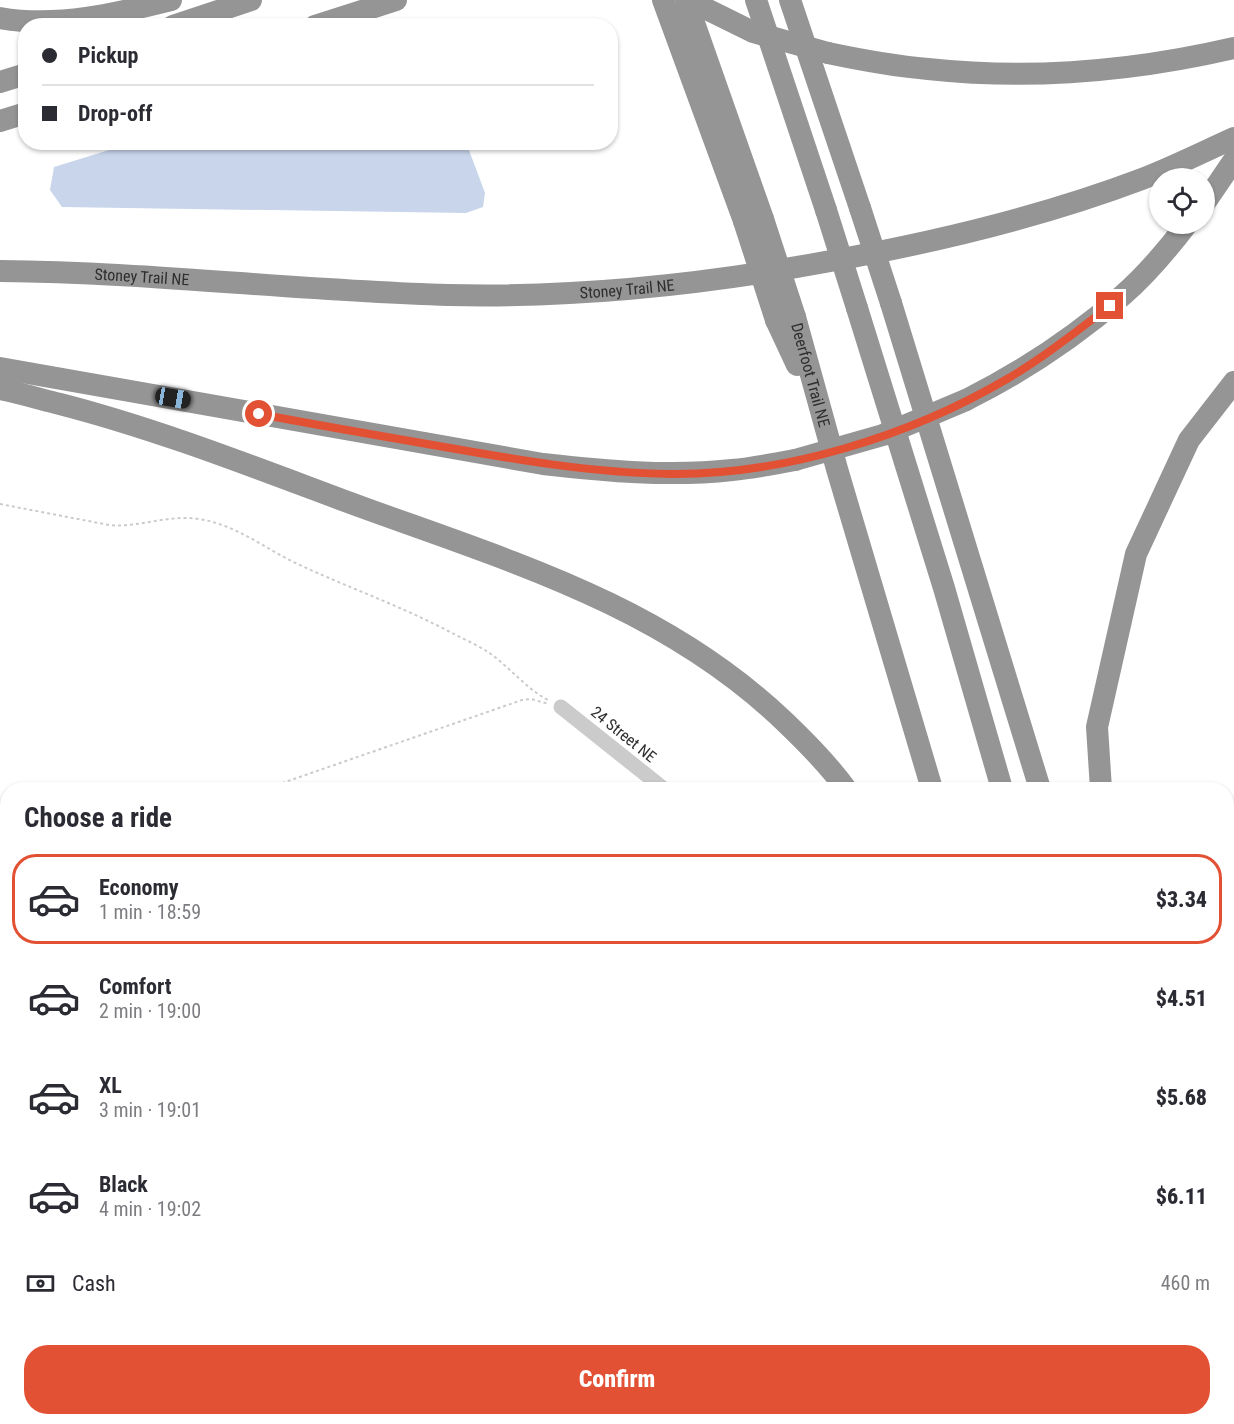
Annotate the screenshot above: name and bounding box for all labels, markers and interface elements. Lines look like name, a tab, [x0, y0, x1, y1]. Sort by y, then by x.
text: Pickup	[78, 43, 138, 68]
text: Drop-off	[78, 101, 152, 126]
map controls	[1149, 168, 1215, 234]
button: locate	[1149, 168, 1215, 234]
street label: Stoney Trail NE	[94, 265, 190, 289]
street label: Stoney Trail NE	[579, 276, 676, 303]
route end	[1096, 292, 1123, 319]
street label: Deerfoot Trail NE	[787, 321, 834, 429]
car	[154, 386, 192, 410]
route start	[245, 400, 272, 427]
street label: 24 Street NE	[587, 702, 660, 767]
text: Choose a ride	[24, 802, 172, 834]
icon: car	[27, 872, 81, 926]
text: Economy	[99, 875, 179, 900]
text: $3.34	[1156, 887, 1207, 912]
text: 1 min · 18:59	[99, 900, 201, 924]
icon: car	[27, 971, 81, 1025]
text: Comfort	[99, 974, 172, 999]
text: $4.51	[1156, 986, 1207, 1011]
text: 2 min · 19:00	[99, 999, 201, 1023]
icon: car	[27, 1070, 81, 1124]
text: XL	[99, 1073, 122, 1098]
text: $5.68	[1156, 1085, 1207, 1110]
text: 3 min · 19:01	[99, 1098, 201, 1122]
icon: car	[27, 1169, 81, 1223]
text: Black	[99, 1172, 148, 1197]
text: $6.11	[1156, 1184, 1207, 1209]
text: 4 min · 19:02	[99, 1197, 201, 1221]
icon: cash	[24, 1267, 57, 1300]
text: Cash	[72, 1271, 116, 1296]
text: 460 m	[1161, 1271, 1210, 1295]
button: Confirm	[24, 1345, 1210, 1414]

